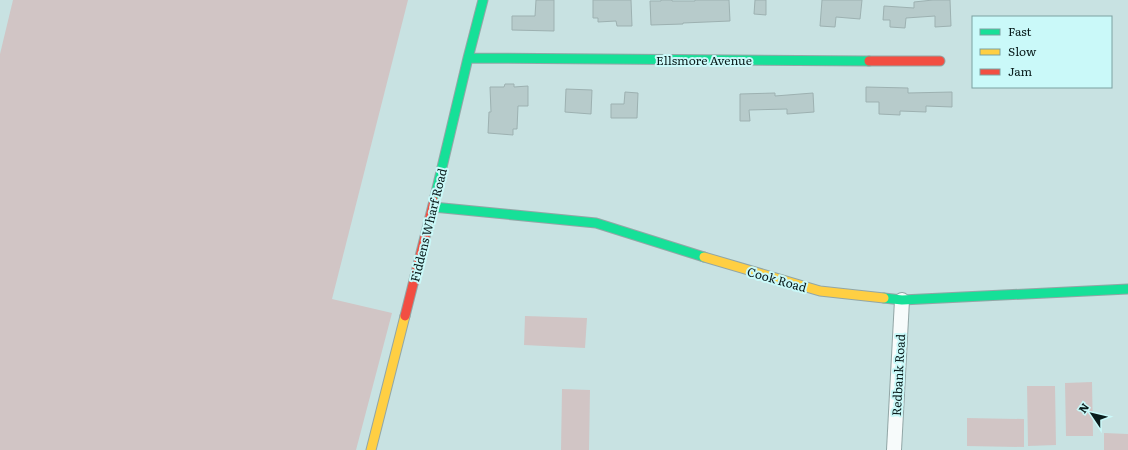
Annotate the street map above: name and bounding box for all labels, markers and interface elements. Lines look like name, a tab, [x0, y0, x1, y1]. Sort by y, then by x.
legend	[972, 16, 1112, 88]
text: Fast	[1008, 22, 1032, 40]
text: Slow	[1008, 42, 1037, 60]
street label: Ellsmore Avenue	[656, 51, 752, 69]
text: Jam	[1008, 62, 1033, 80]
street label: Fiddens Wharf Road	[405, 166, 451, 284]
street label: Cook Road	[745, 262, 809, 296]
street label: Redbank Road	[887, 333, 909, 417]
north arrow	[1072, 394, 1112, 434]
text: N	[1074, 399, 1092, 416]

